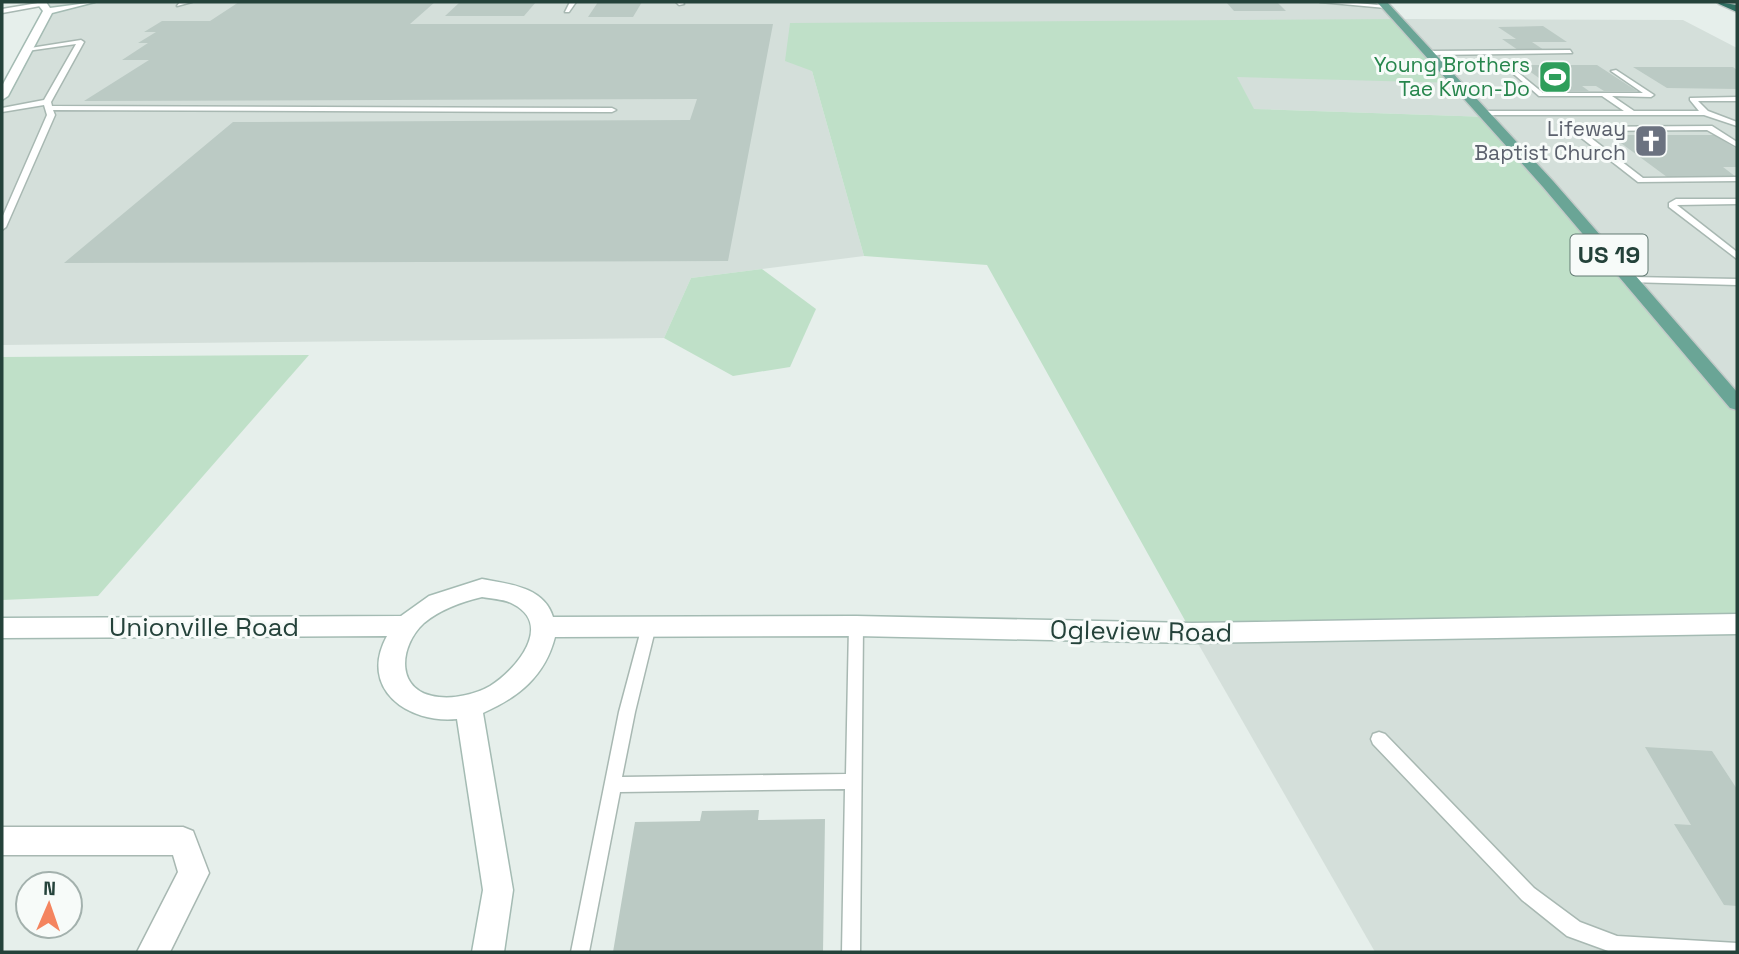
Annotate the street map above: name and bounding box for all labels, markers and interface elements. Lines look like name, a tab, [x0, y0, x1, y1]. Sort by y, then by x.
place label: Young Brothers Tae Kwon-Do	[1374, 51, 1530, 102]
sports icon: Young Brothers Tae Kwon-Do	[1536, 58, 1574, 96]
place label: Lifeway Baptist Church	[1474, 115, 1626, 166]
church icon: Lifeway Baptist Church	[1632, 122, 1670, 160]
road number: US 19	[1570, 234, 1648, 276]
street label: Unionville Road	[109, 610, 299, 644]
street label: Ogleview Road	[1050, 612, 1232, 650]
north arrow	[14, 870, 84, 940]
text: N	[43, 876, 56, 901]

